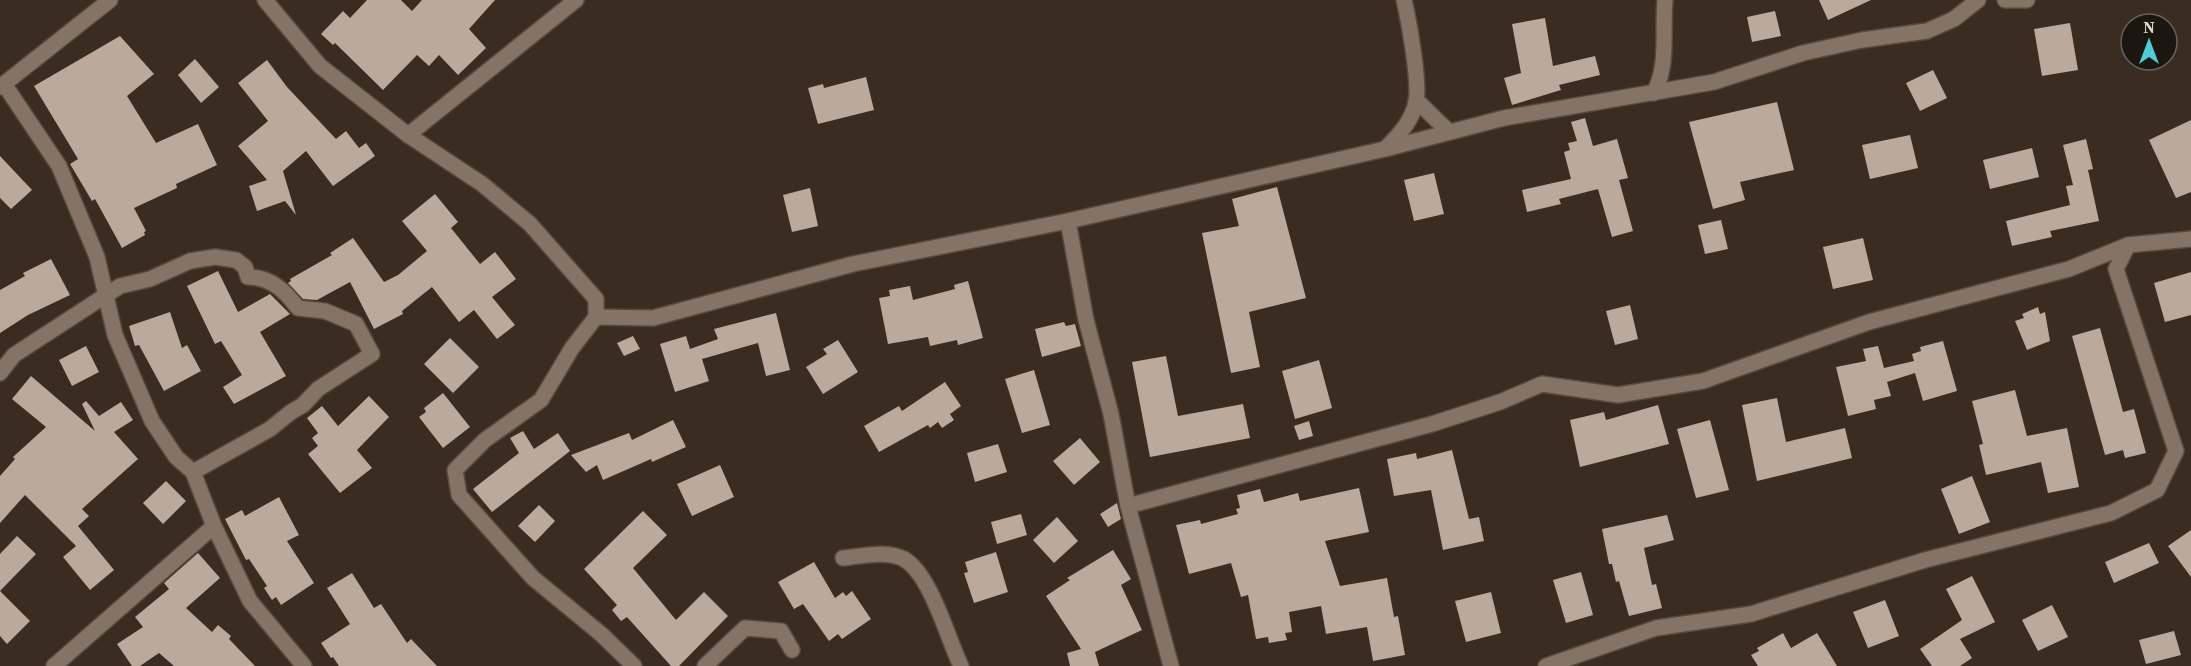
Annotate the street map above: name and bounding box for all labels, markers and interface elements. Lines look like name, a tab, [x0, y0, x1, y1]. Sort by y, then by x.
north arrow	[2119, 12, 2179, 72]
text: N	[2143, 16, 2155, 38]

